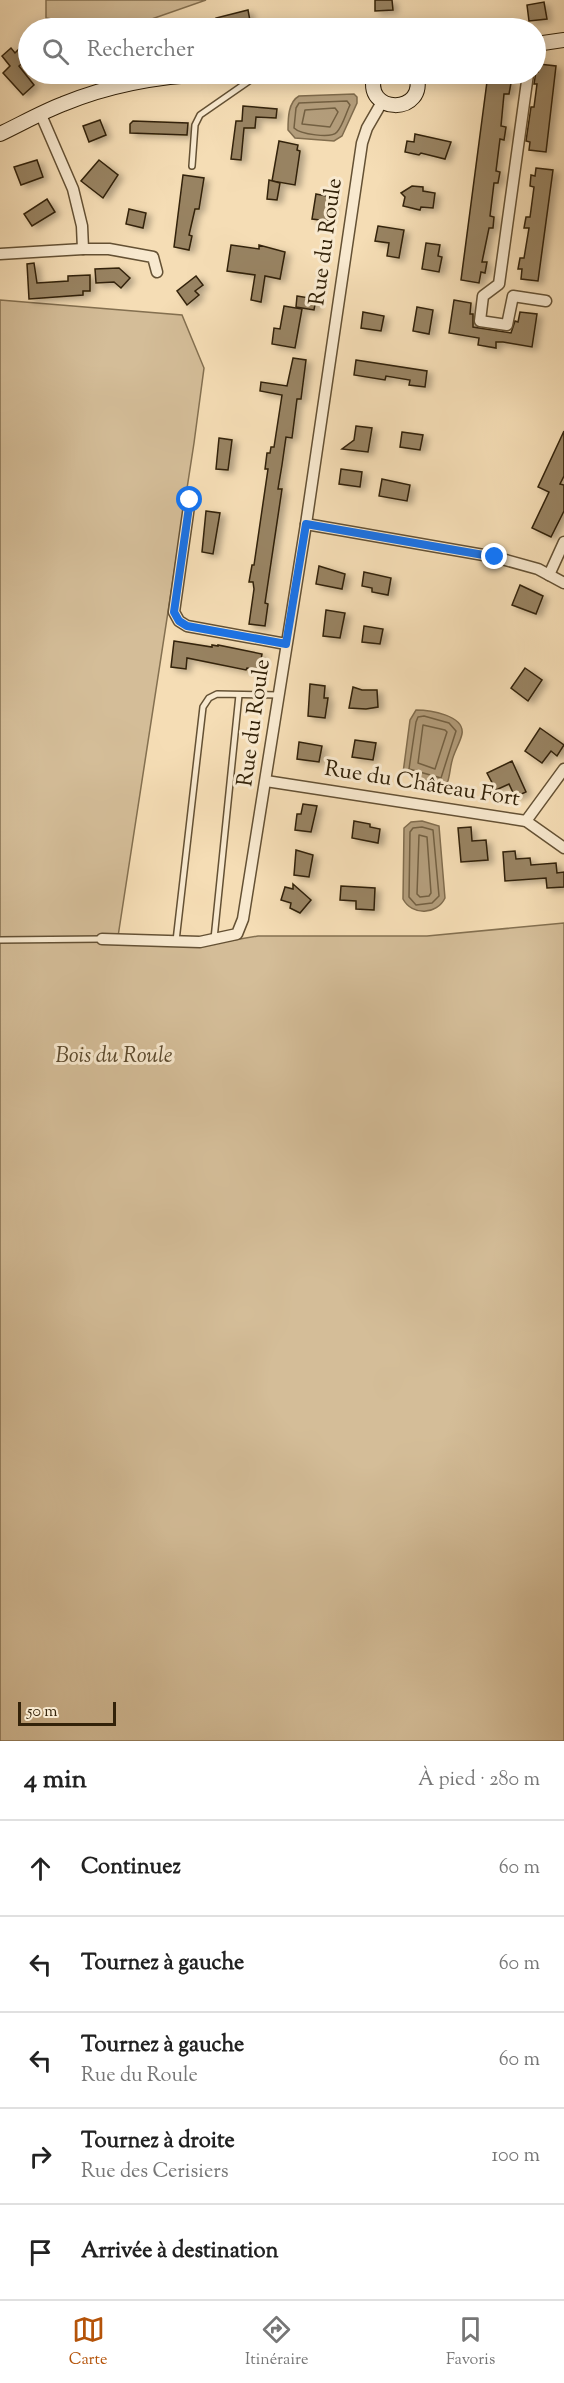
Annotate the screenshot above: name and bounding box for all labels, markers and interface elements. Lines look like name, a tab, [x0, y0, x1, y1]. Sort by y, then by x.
search box	[18, 18, 546, 84]
icon: search	[39, 35, 72, 68]
text: Rechercher	[87, 35, 194, 67]
street label: Rue du Roule	[302, 176, 352, 308]
route start	[176, 486, 202, 512]
route end	[481, 543, 507, 569]
street label: Rue du Roule	[230, 657, 280, 789]
street label: Rue du Château Fort	[322, 754, 523, 816]
park label: Bois du Roule	[55, 1041, 173, 1073]
scale bar	[18, 1699, 116, 1726]
text: 50 m	[27, 1701, 58, 1724]
text: 4 min	[24, 1762, 87, 1799]
text: À pied · 280 m	[418, 1766, 540, 1795]
icon: ahead	[24, 1852, 57, 1885]
text: Continuez	[81, 1852, 181, 1884]
text: 60 m	[499, 1854, 540, 1883]
icon: left	[24, 1948, 57, 1981]
text: Tournez à gauche	[81, 1948, 244, 1980]
text: 60 m	[499, 1950, 540, 1979]
text: Tournez à gauche	[81, 2030, 244, 2062]
icon: left	[24, 2044, 57, 2077]
text: 60 m	[499, 2046, 540, 2075]
text: Rue du Roule	[81, 2062, 198, 2091]
text: Tournez à droite	[81, 2126, 235, 2158]
icon: right	[24, 2140, 57, 2173]
text: 100 m	[491, 2142, 540, 2171]
text: Rue des Cerisiers	[81, 2158, 229, 2187]
icon: arrive	[24, 2236, 57, 2269]
text: Arrivée à destination	[81, 2236, 278, 2268]
tab: Carte	[69, 2313, 108, 2372]
tab: Itinéraire	[245, 2313, 308, 2372]
tab: Favoris	[446, 2313, 495, 2372]

